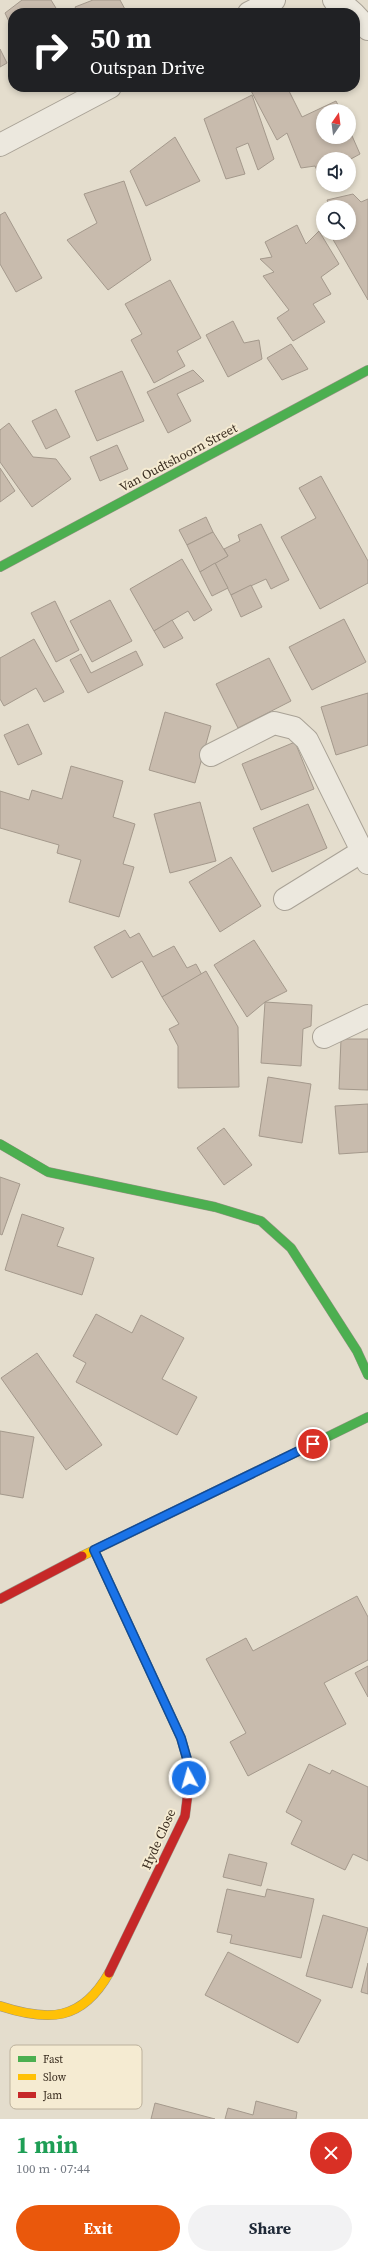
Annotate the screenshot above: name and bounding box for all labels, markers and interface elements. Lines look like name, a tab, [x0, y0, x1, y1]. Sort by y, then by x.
text: 50 m	[90, 19, 152, 57]
icon: right	[24, 24, 76, 76]
text: Outspan Drive	[90, 55, 205, 80]
north arrow	[316, 104, 356, 144]
map controls	[316, 104, 356, 240]
button: sound	[316, 152, 356, 192]
button: search	[316, 200, 356, 240]
street label: Van Oudtshoorn Street	[116, 419, 241, 496]
pin	[296, 1427, 330, 1461]
icon: arrive	[302, 1433, 324, 1455]
position arrow	[168, 1757, 210, 1799]
street label: Hyde Close	[138, 1806, 180, 1872]
legend	[10, 2045, 142, 2109]
text: Fast	[43, 2052, 63, 2067]
text: Slow	[43, 2070, 67, 2085]
text: Jam	[42, 2088, 62, 2103]
text: 1 min	[16, 2128, 78, 2161]
button: close	[310, 2132, 352, 2174]
text: 100 m · 07:44	[16, 2160, 90, 2177]
button: Exit	[16, 2205, 180, 2251]
button: Share	[188, 2205, 352, 2251]

